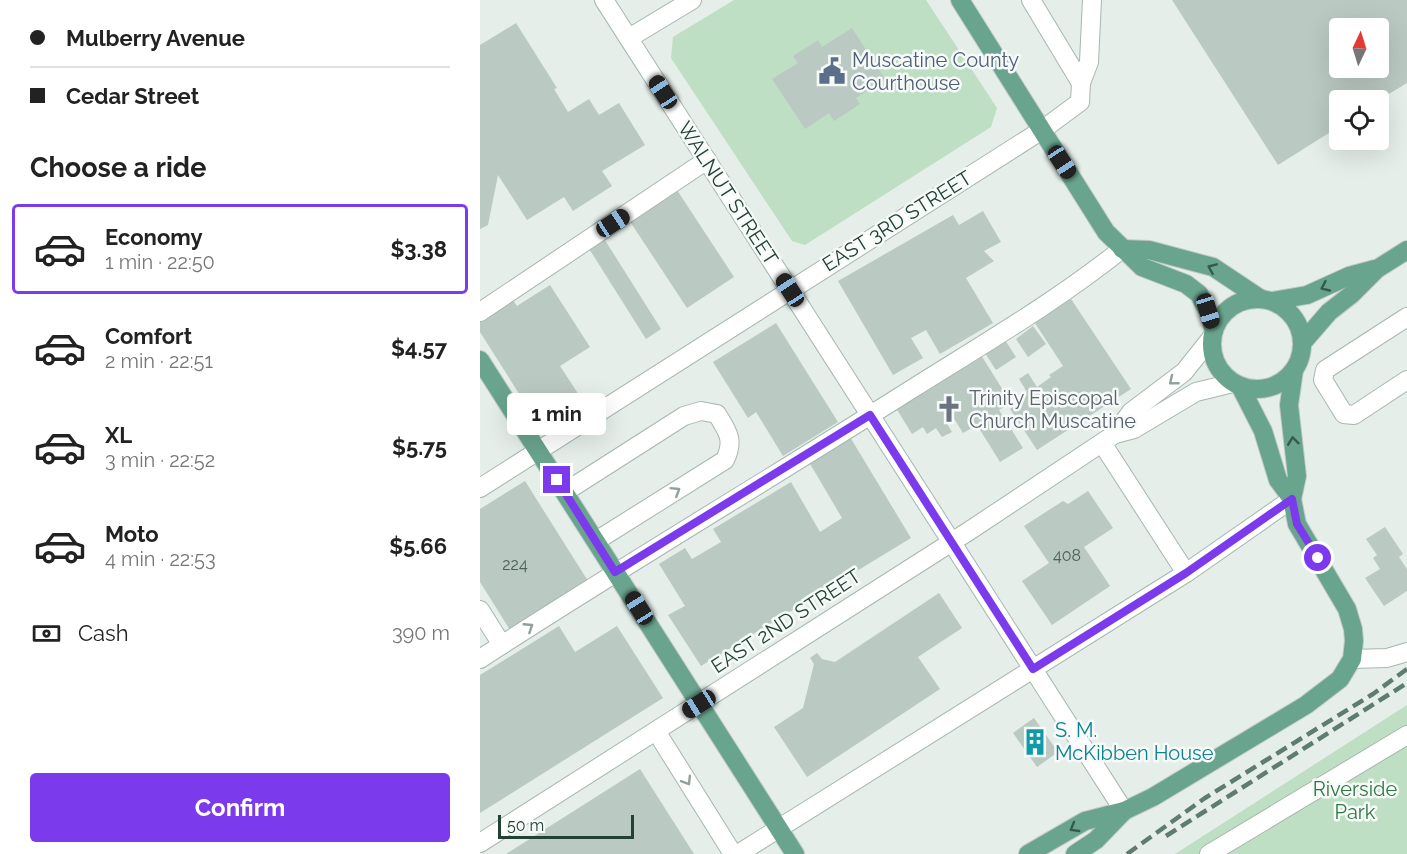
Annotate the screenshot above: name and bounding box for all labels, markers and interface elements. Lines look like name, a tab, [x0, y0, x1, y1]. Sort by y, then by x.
north arrow	[1329, 18, 1389, 78]
map controls	[1329, 18, 1389, 150]
text: Mulberry Avenue	[66, 25, 245, 51]
place label: Muscatine County Courthouse	[852, 48, 1019, 95]
public building icon: Muscatine County Courthouse	[817, 56, 847, 86]
car	[646, 72, 680, 112]
text: Cedar Street	[66, 83, 199, 109]
button: locate	[1329, 90, 1389, 150]
street label: WALNUT STREET	[673, 117, 783, 269]
car	[1045, 142, 1079, 182]
text: Choose a ride	[30, 152, 206, 183]
street label: EAST 3RD STREET	[818, 165, 976, 277]
car	[593, 206, 633, 240]
icon: car	[33, 222, 87, 276]
text: Economy	[105, 224, 203, 250]
text: $3.38	[390, 236, 447, 262]
text: 1 min · 22:50	[105, 250, 215, 274]
one-way arrow	[1207, 263, 1218, 275]
car	[773, 270, 807, 310]
one-way arrow	[1321, 280, 1332, 292]
car	[1194, 291, 1222, 331]
icon: car	[33, 321, 87, 375]
text: Comfort	[105, 323, 192, 349]
text: $4.57	[391, 335, 447, 361]
text: 2 min · 22:51	[105, 349, 213, 373]
one-way arrow	[1169, 373, 1180, 384]
place label: Trinity Episcopal Church Muscatine	[969, 386, 1136, 433]
callout: 1 min	[508, 393, 607, 435]
church icon: Trinity Episcopal Church Muscatine	[934, 394, 964, 424]
text: 1 min	[531, 402, 582, 426]
icon: car	[33, 420, 87, 474]
text: XL	[105, 422, 132, 448]
text: $5.75	[392, 434, 447, 460]
one-way arrow	[1287, 436, 1300, 446]
text: 3 min · 22:52	[105, 448, 215, 472]
route end	[543, 466, 570, 493]
one-way arrow	[669, 487, 680, 498]
icon: car	[33, 519, 87, 573]
text: Moto	[105, 521, 159, 547]
text: $5.66	[389, 533, 447, 559]
route start	[1304, 544, 1331, 571]
house number: 408	[1053, 546, 1081, 565]
text: 4 min · 22:53	[105, 547, 216, 571]
house number: 224	[502, 555, 528, 574]
street label: EAST 2ND STREET	[707, 564, 865, 678]
car	[622, 588, 656, 628]
icon: cash	[30, 617, 63, 650]
text: Cash	[78, 620, 129, 646]
text: 390 m	[392, 621, 450, 645]
one-way arrow	[522, 623, 533, 634]
car	[679, 687, 719, 721]
place label: S. M. McKibben House	[1055, 718, 1214, 765]
building icon: S. M. McKibben House	[1020, 727, 1050, 757]
button: Confirm	[30, 773, 450, 842]
one-way arrow	[680, 774, 691, 785]
park label: Riverside Park	[1313, 777, 1398, 824]
scale bar	[498, 812, 634, 840]
text: 50 m	[507, 816, 544, 835]
one-way arrow	[1070, 820, 1080, 832]

